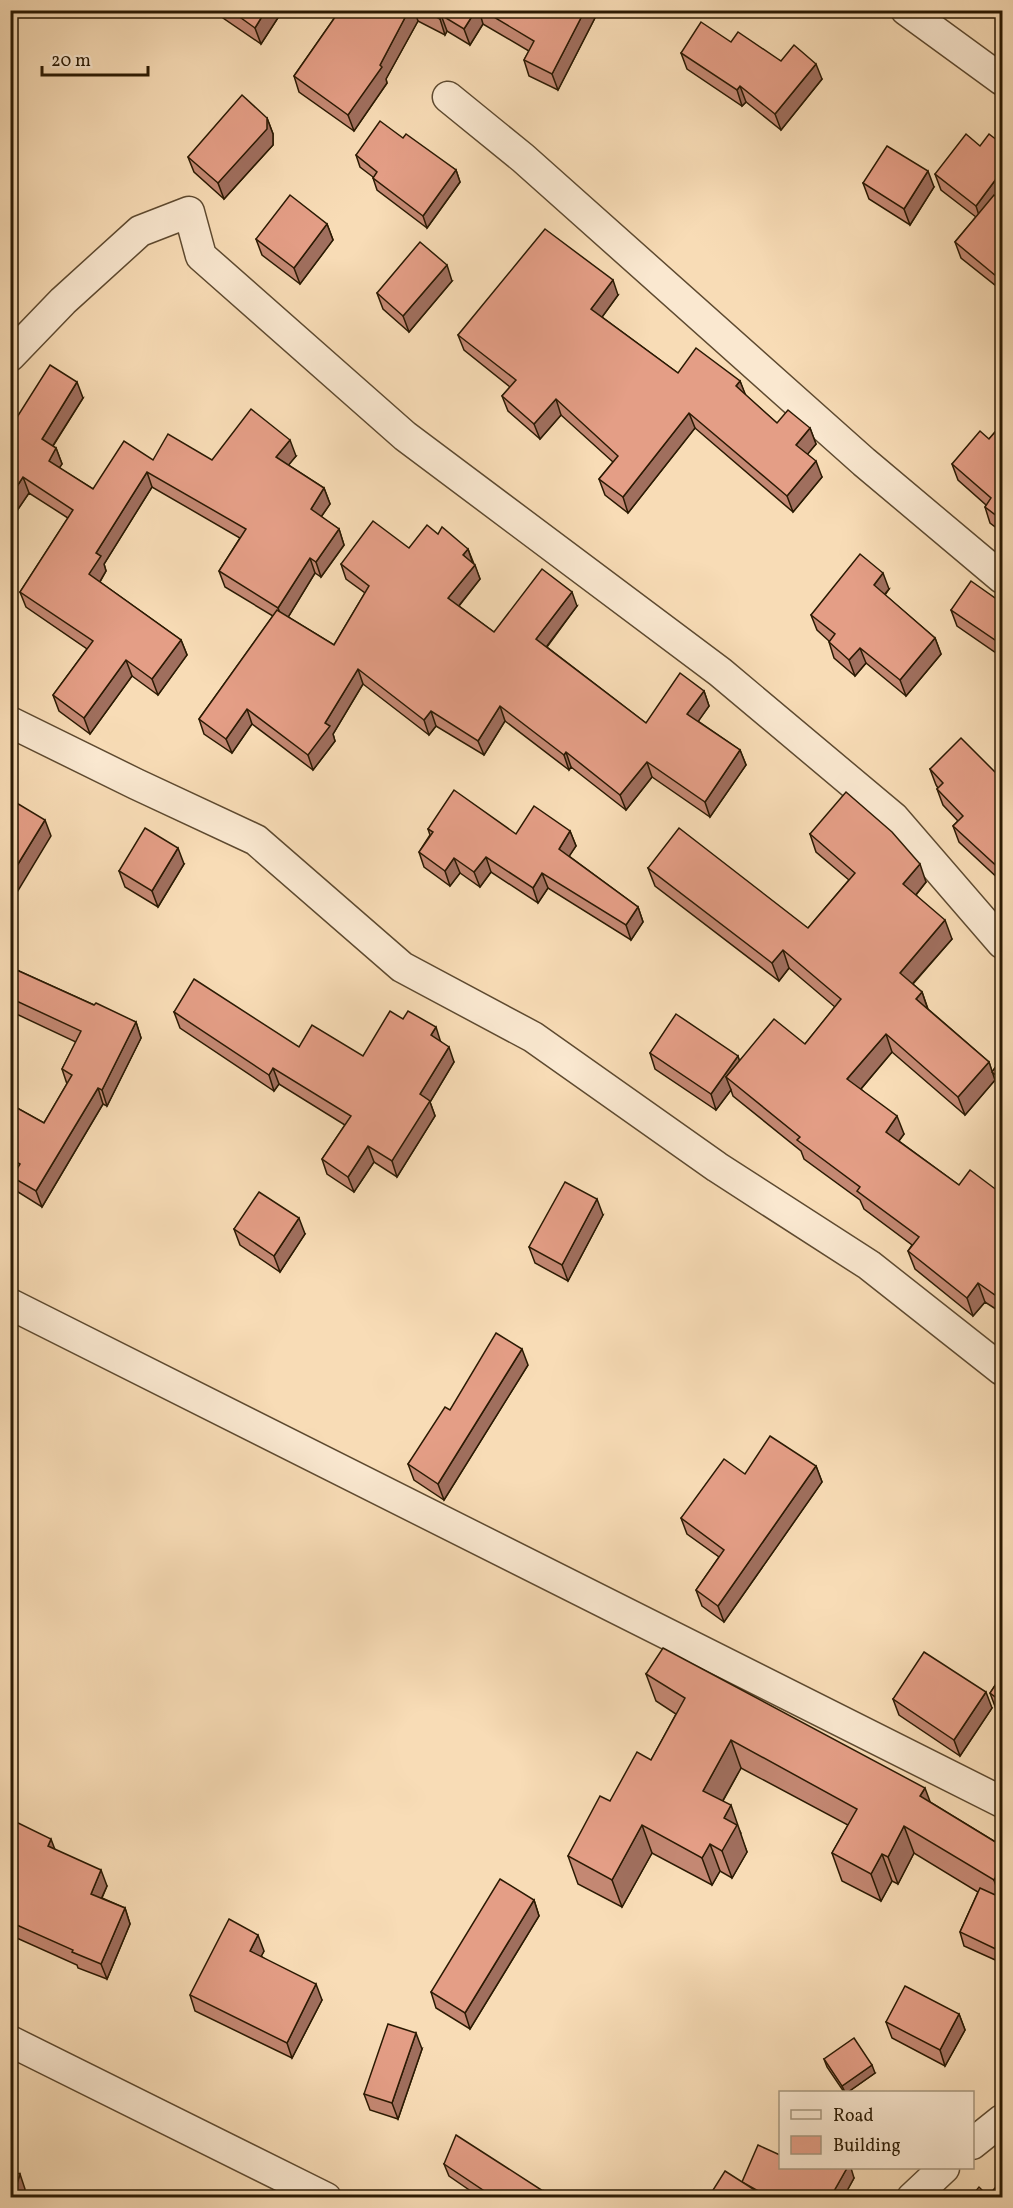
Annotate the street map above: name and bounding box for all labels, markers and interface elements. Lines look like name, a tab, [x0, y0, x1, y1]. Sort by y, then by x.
scale bar	[42, 39, 148, 77]
text: 20 m	[51, 49, 91, 74]
legend	[779, 2091, 974, 2169]
text: Road	[833, 2104, 874, 2129]
text: Building	[833, 2134, 901, 2159]

